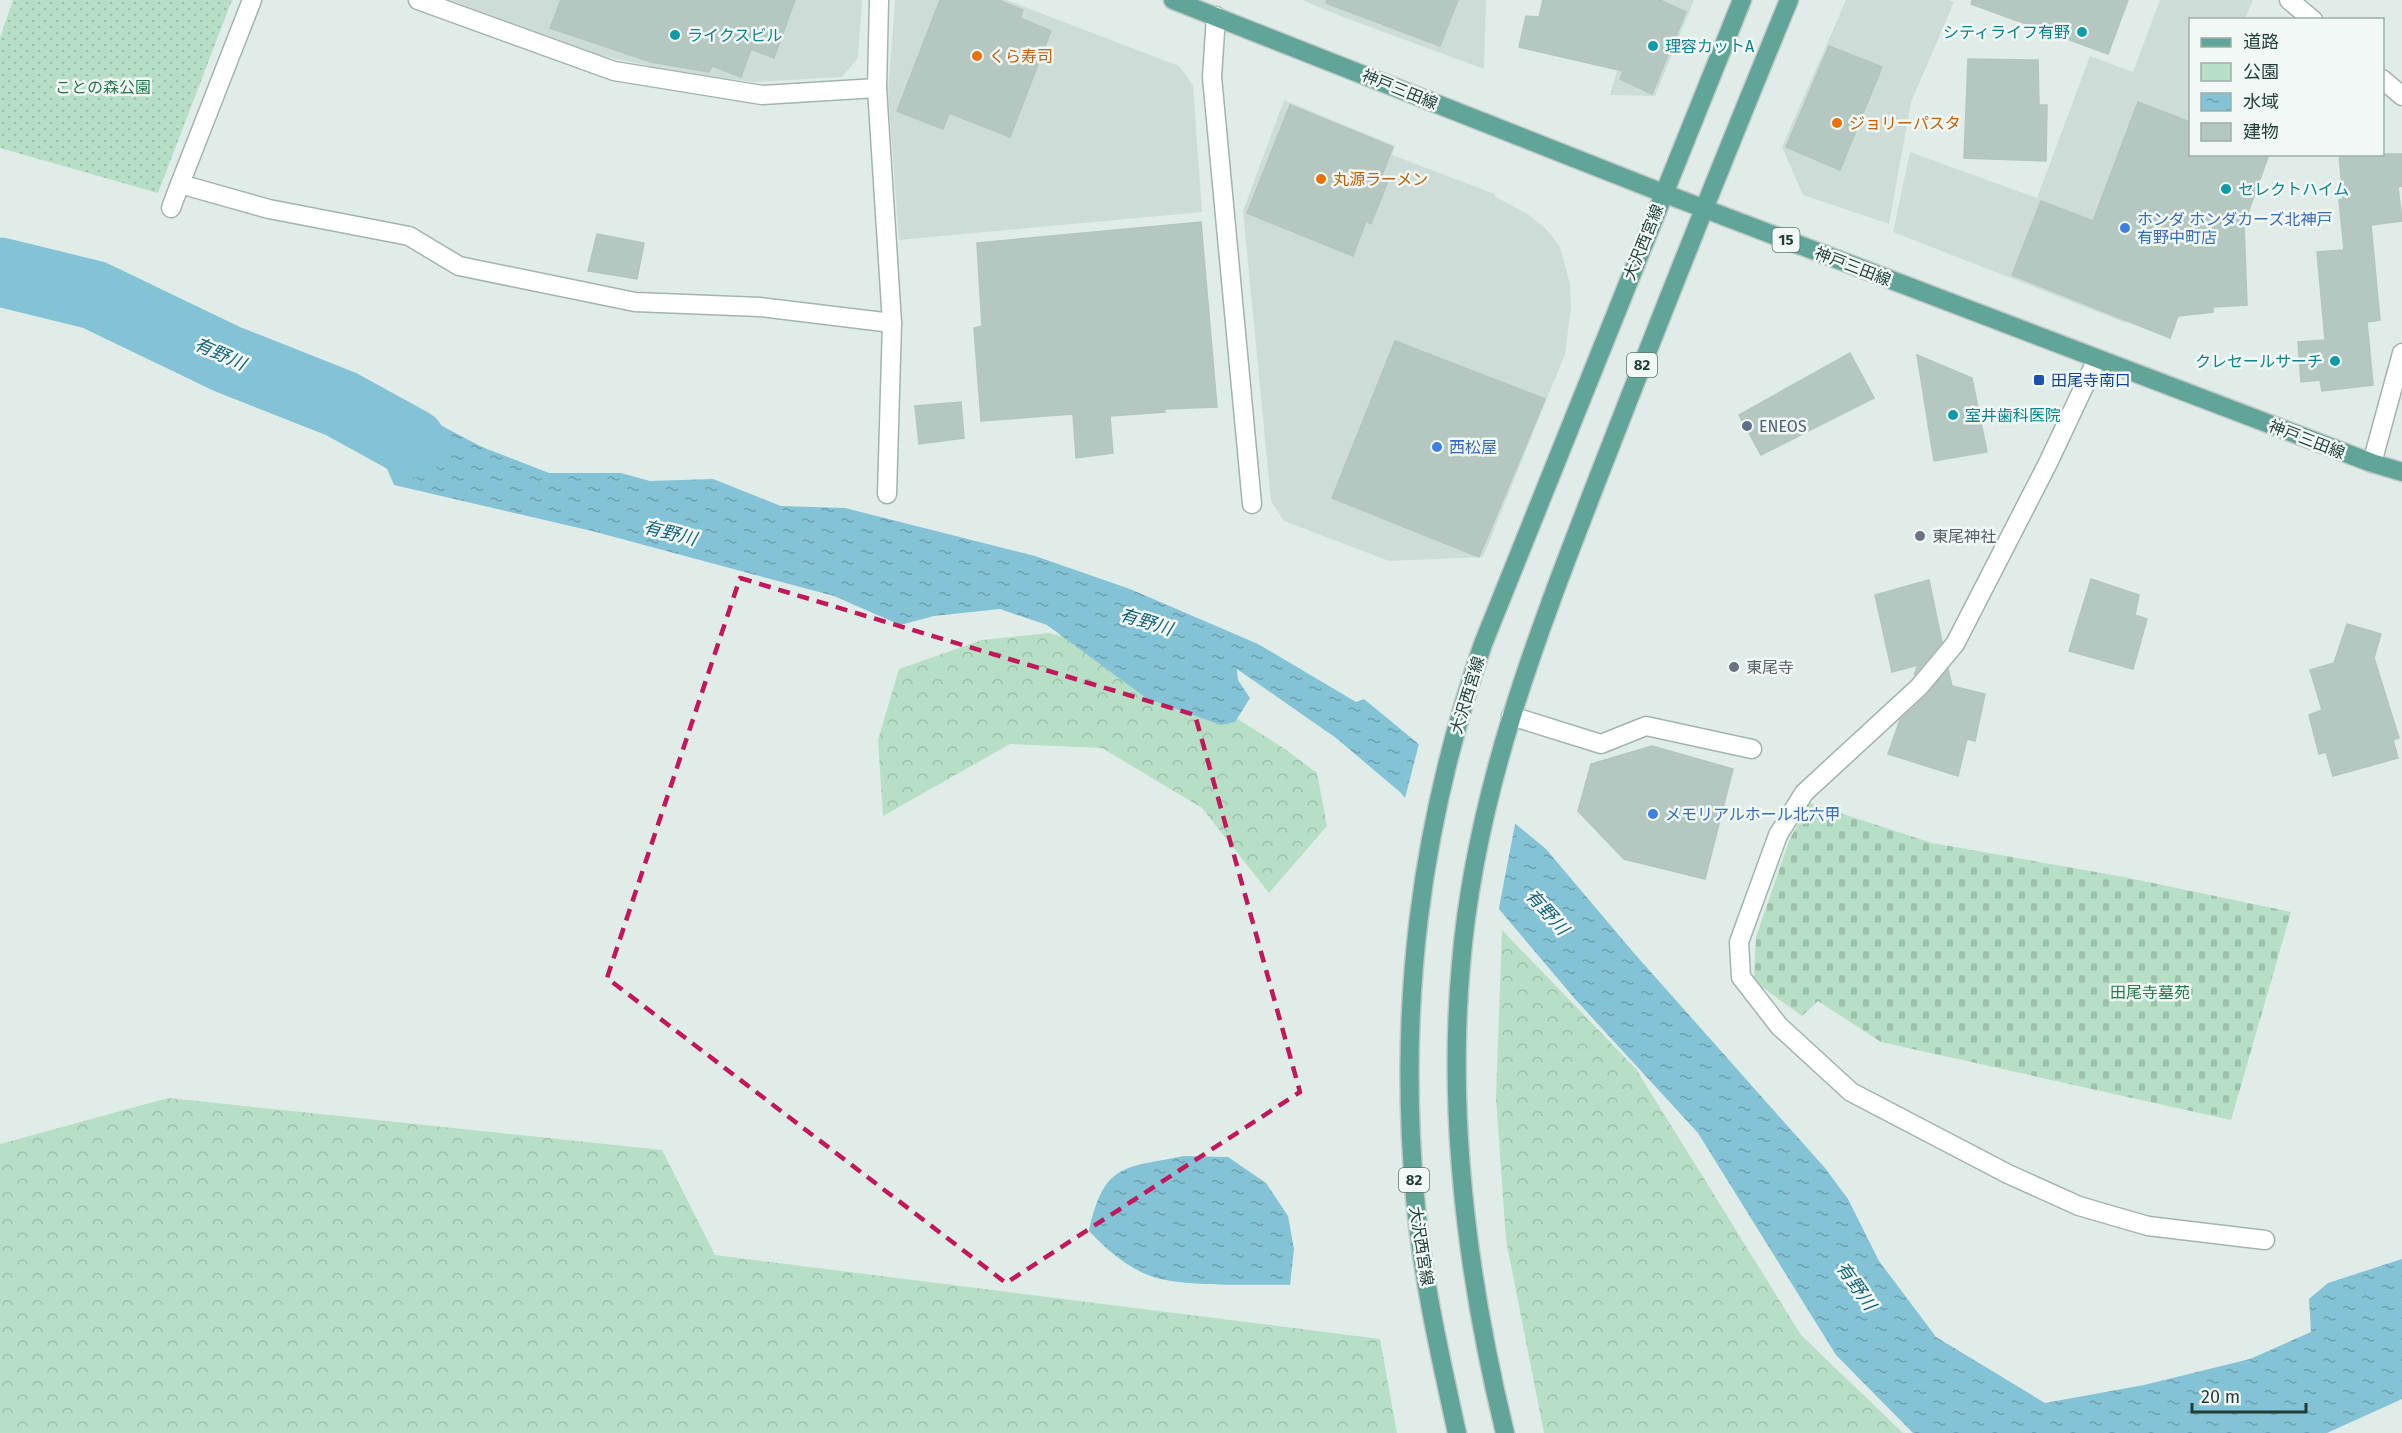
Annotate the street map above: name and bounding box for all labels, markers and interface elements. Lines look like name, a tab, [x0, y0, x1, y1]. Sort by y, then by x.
legend	[2189, 18, 2384, 156]
place label: シティライフ有野	[1943, 23, 2070, 42]
marker: シティライフ有野	[2075, 25, 2089, 39]
place label: ライクスビル	[687, 26, 782, 45]
marker: ライクスビル	[668, 28, 682, 42]
text: 道路	[2243, 31, 2279, 53]
place label: 理容カットA	[1665, 37, 1755, 56]
marker: 理容カットA	[1646, 39, 1660, 53]
place label: くら寿司	[989, 47, 1053, 66]
marker: くら寿司	[970, 49, 984, 63]
text: 公園	[2243, 61, 2279, 83]
street label: 神戸三田線	[1359, 66, 1440, 113]
park label: ことの森公園	[55, 78, 151, 97]
text: 水域	[2243, 91, 2279, 113]
place label: ジョリーパスタ	[1849, 114, 1961, 133]
marker: ジョリーパスタ	[1830, 116, 1844, 130]
text: 建物	[2243, 121, 2279, 143]
place label: 丸源ラーメン	[1333, 170, 1428, 189]
marker: 丸源ラーメン	[1314, 172, 1328, 186]
place label: セレクトハイム	[2238, 180, 2349, 199]
marker: セレクトハイム	[2219, 182, 2233, 196]
street label: 大沢西宮線	[1620, 202, 1667, 283]
place label: ホンダ ホンダカーズ北神戸 有野中町店	[2137, 210, 2332, 247]
marker: ホンダ ホンダカーズ北神戸 有野中町店	[2118, 221, 2132, 235]
road number: 15	[1772, 228, 1800, 252]
street label: 神戸三田線	[1812, 243, 1894, 290]
water label: 有野川	[191, 333, 251, 376]
place label: クレセールサーチ	[2195, 352, 2323, 371]
road number: 82	[1627, 353, 1657, 377]
marker: クレセールサーチ	[2328, 354, 2342, 368]
place label: 田尾寺南口	[2051, 371, 2131, 390]
marker: 田尾寺南口	[2032, 373, 2046, 387]
place label: 室井歯科医院	[1965, 406, 2061, 425]
marker: 室井歯科医院	[1946, 408, 1960, 422]
street label: 神戸三田線	[2266, 416, 2348, 463]
place label: ENEOS	[1759, 417, 1807, 436]
marker: ENEOS	[1740, 419, 1754, 433]
place label: 西松屋	[1449, 438, 1497, 457]
marker: 西松屋	[1430, 440, 1444, 454]
water label: 有野川	[641, 516, 701, 551]
place label: 東尾神社	[1932, 527, 1996, 546]
marker: 東尾神社	[1913, 529, 1927, 543]
water label: 有野川	[1117, 604, 1177, 641]
street label: 大沢西宮線	[1447, 654, 1488, 736]
place label: 東尾寺	[1746, 658, 1794, 677]
marker: 東尾寺	[1727, 660, 1741, 674]
place label: メモリアルホール北六甲	[1665, 805, 1841, 824]
marker: メモリアルホール北六甲	[1646, 807, 1660, 821]
water label: 有野川	[1521, 885, 1575, 941]
park label: 田尾寺墓苑	[2110, 983, 2190, 1002]
road number: 82	[1399, 1168, 1429, 1192]
street label: 大沢西宮線	[1406, 1205, 1437, 1287]
water label: 有野川	[1832, 1258, 1882, 1316]
scale bar	[2192, 1376, 2306, 1414]
text: 20 m	[2201, 1386, 2240, 1408]

